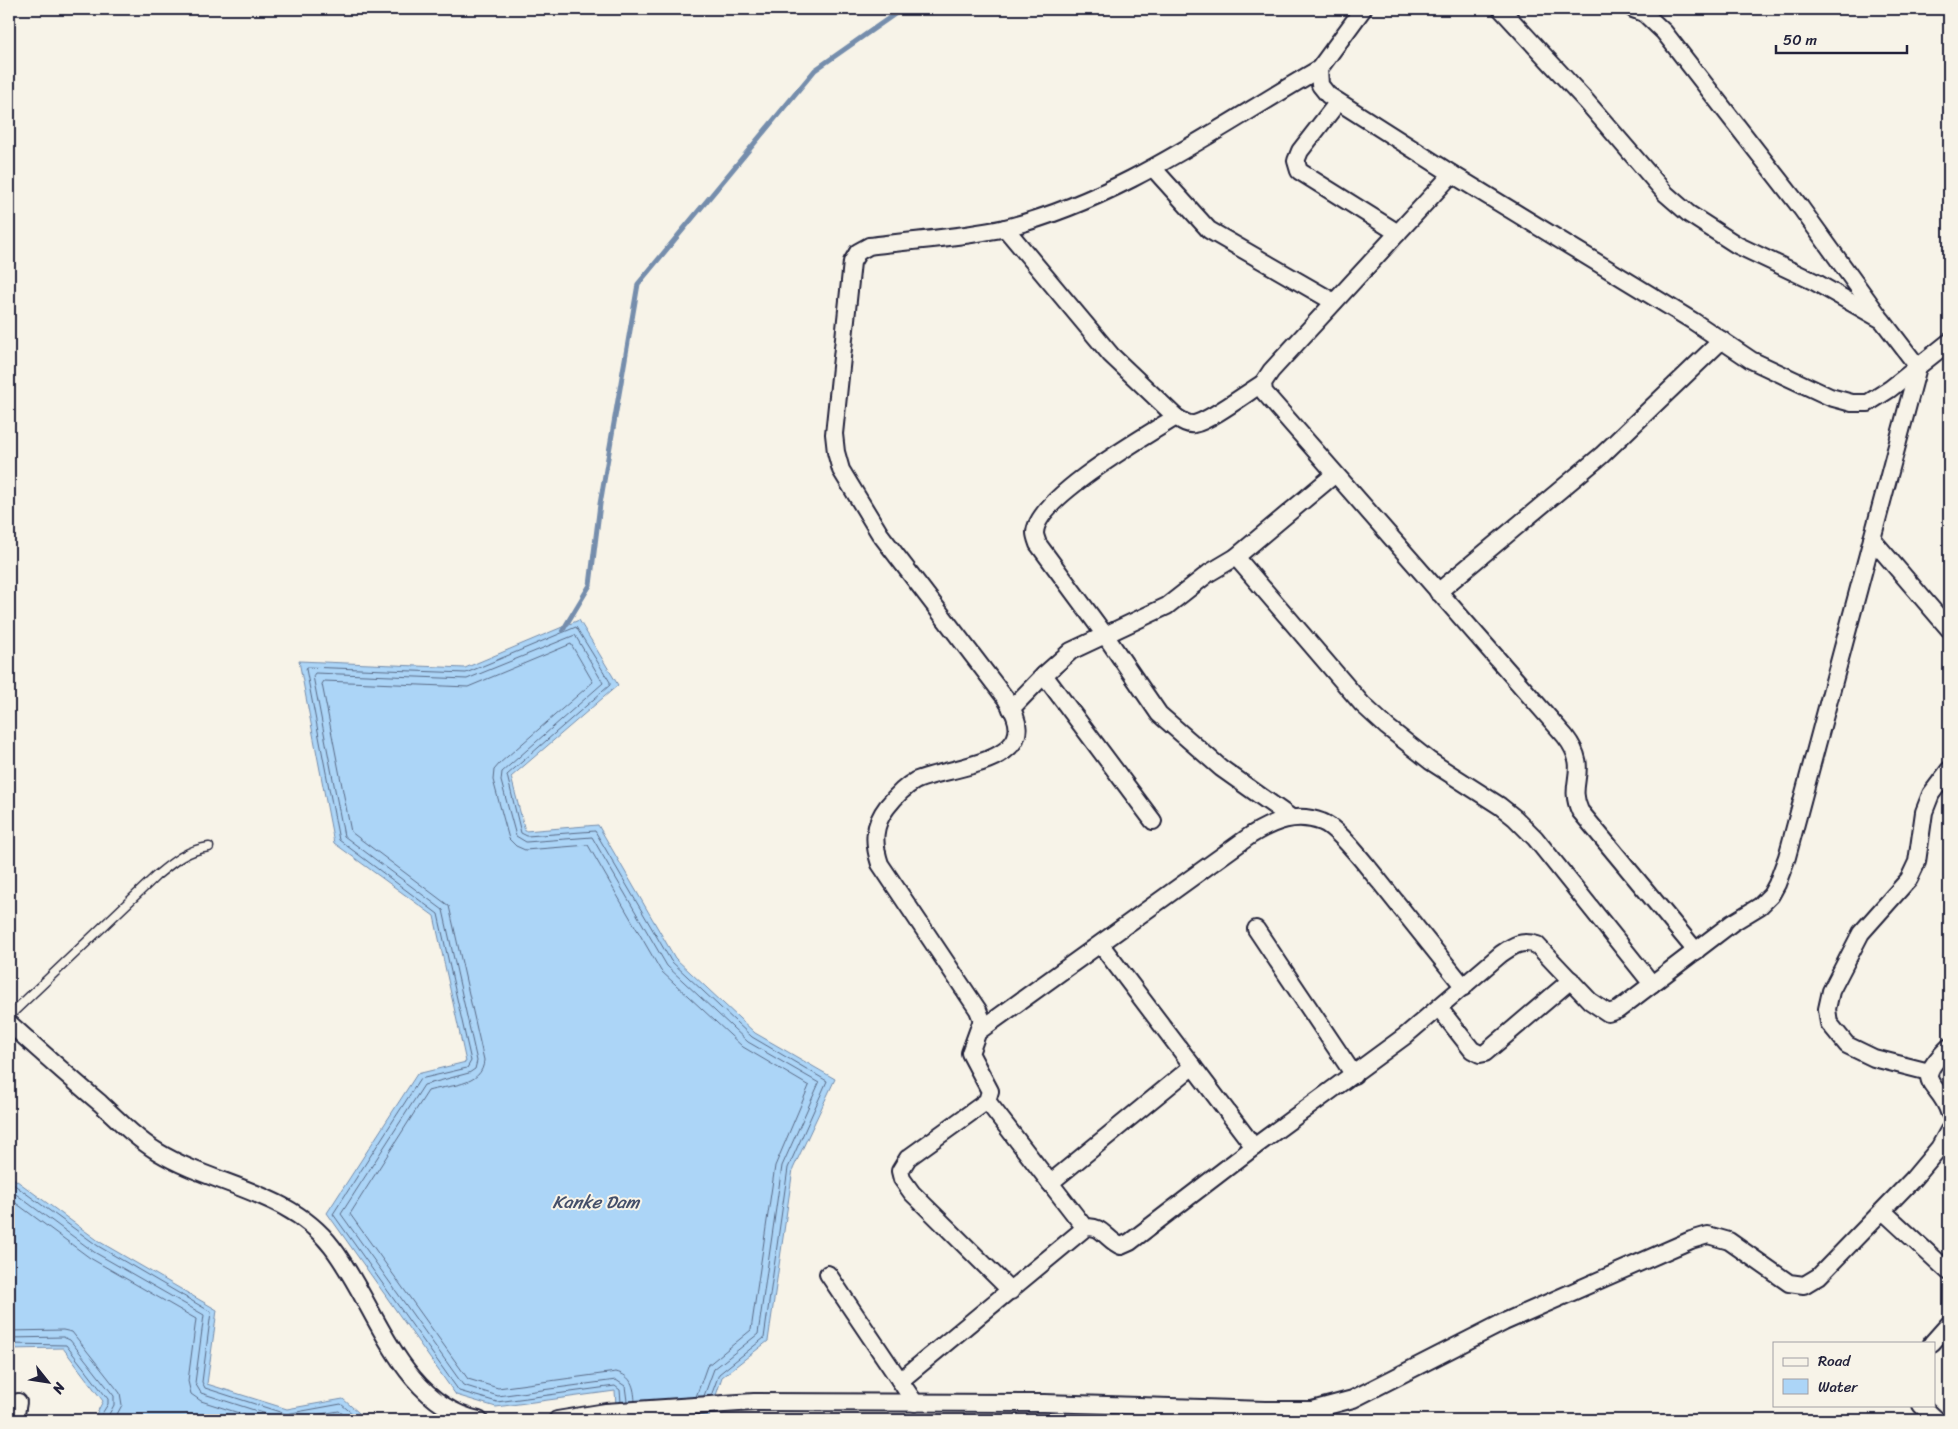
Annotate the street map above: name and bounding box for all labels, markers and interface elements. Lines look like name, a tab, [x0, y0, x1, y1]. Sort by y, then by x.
scale bar	[1776, 22, 1907, 54]
text: 50 m	[1783, 27, 1818, 53]
water label: Kanke Dam	[553, 1186, 642, 1218]
legend	[1773, 1342, 1936, 1406]
text: Road	[1818, 1348, 1851, 1374]
north arrow	[22, 1356, 72, 1406]
text: Water	[1818, 1374, 1858, 1400]
text: N	[45, 1377, 73, 1399]

